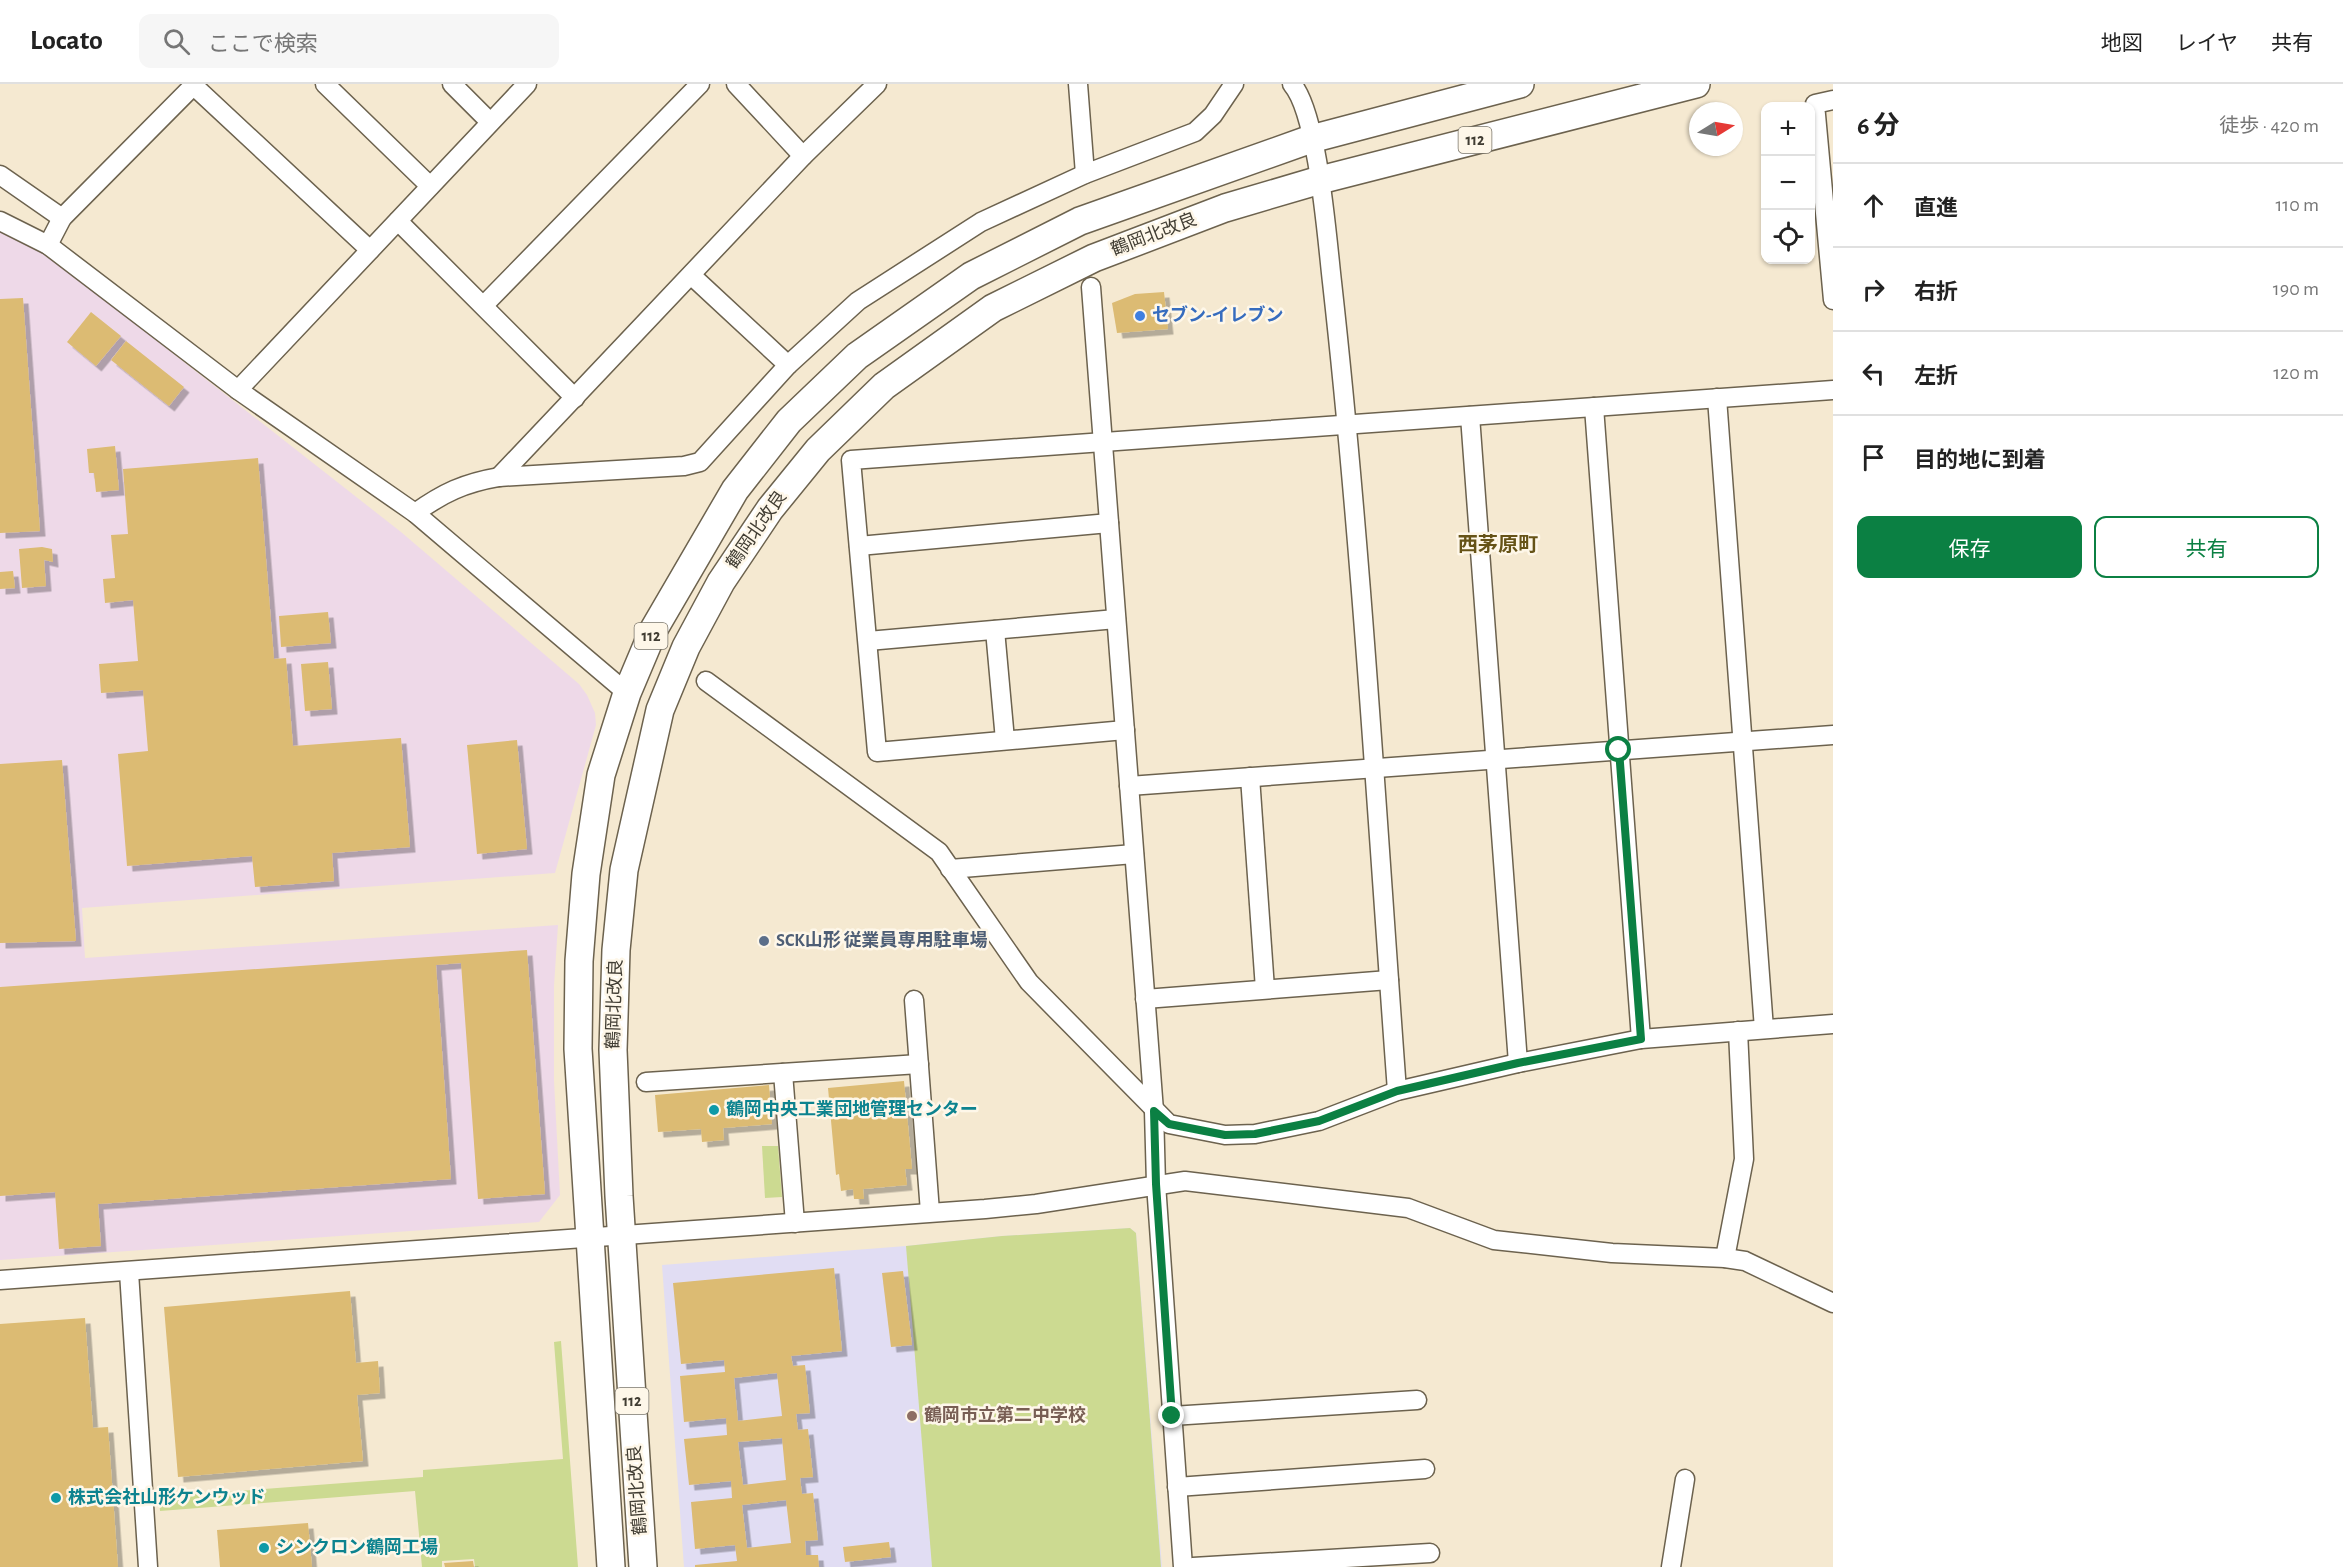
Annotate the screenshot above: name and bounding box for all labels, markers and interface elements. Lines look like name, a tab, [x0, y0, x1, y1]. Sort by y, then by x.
search box	[139, 14, 559, 68]
icon: search	[160, 25, 193, 58]
text: Locato	[30, 27, 103, 55]
text: ここで検索	[208, 33, 318, 55]
text: 地図	[2101, 33, 2143, 54]
text: レイヤ	[2176, 33, 2238, 54]
text: 共有	[2271, 33, 2313, 54]
north arrow	[1689, 102, 1743, 156]
map controls	[1761, 102, 1815, 264]
button: +	[1761, 102, 1815, 156]
text: 6 分	[1857, 113, 1899, 139]
text: 徒歩 · 420 m	[2219, 116, 2319, 136]
road number: 112	[1458, 127, 1492, 153]
button: −	[1761, 156, 1815, 210]
icon: ahead	[1857, 189, 1890, 222]
text: 110 m	[2275, 195, 2319, 215]
text: 直進	[1914, 197, 1958, 219]
street label: 鶴岡北改良	[1108, 209, 1199, 260]
button: locate	[1761, 210, 1815, 264]
icon: right	[1857, 273, 1890, 306]
text: 190 m	[2273, 279, 2319, 299]
text: 右折	[1914, 281, 1958, 303]
place label: セブン-イレブン	[1152, 305, 1283, 325]
marker: セブン-イレブン	[1133, 309, 1147, 323]
icon: left	[1857, 357, 1890, 390]
text: 120 m	[2273, 363, 2319, 383]
text: 左折	[1914, 365, 1958, 387]
icon: arrive	[1857, 441, 1890, 474]
text: 目的地に到着	[1914, 449, 2046, 471]
street label: 鶴岡北改良	[722, 487, 790, 572]
button: 保存	[1857, 516, 2082, 578]
button: 共有	[2094, 516, 2319, 578]
district label: 西茅原町	[1458, 534, 1538, 555]
road number: 112	[634, 623, 668, 649]
route start	[1605, 736, 1631, 762]
place label: SCK山形 従業員専用駐車場	[776, 930, 988, 950]
marker: SCK山形 従業員専用駐車場	[757, 934, 771, 948]
street label: 鶴岡北改良	[602, 959, 626, 1049]
place label: 鶴岡中央工業団地管理センター	[726, 1099, 978, 1119]
marker: 鶴岡中央工業団地管理センター	[707, 1103, 721, 1117]
road number: 112	[616, 1388, 648, 1414]
route end	[1158, 1402, 1184, 1428]
place label: 鶴岡市立第二中学校	[924, 1405, 1086, 1425]
marker: 鶴岡市立第二中学校	[905, 1409, 919, 1423]
street label: 鶴岡北改良	[624, 1444, 650, 1536]
place label: 株式会社山形ケンウッド	[68, 1487, 265, 1507]
marker: 株式会社山形ケンウッド	[49, 1491, 63, 1505]
place label: シンクロン鶴岡工場	[276, 1537, 438, 1557]
marker: シンクロン鶴岡工場	[257, 1541, 271, 1555]

